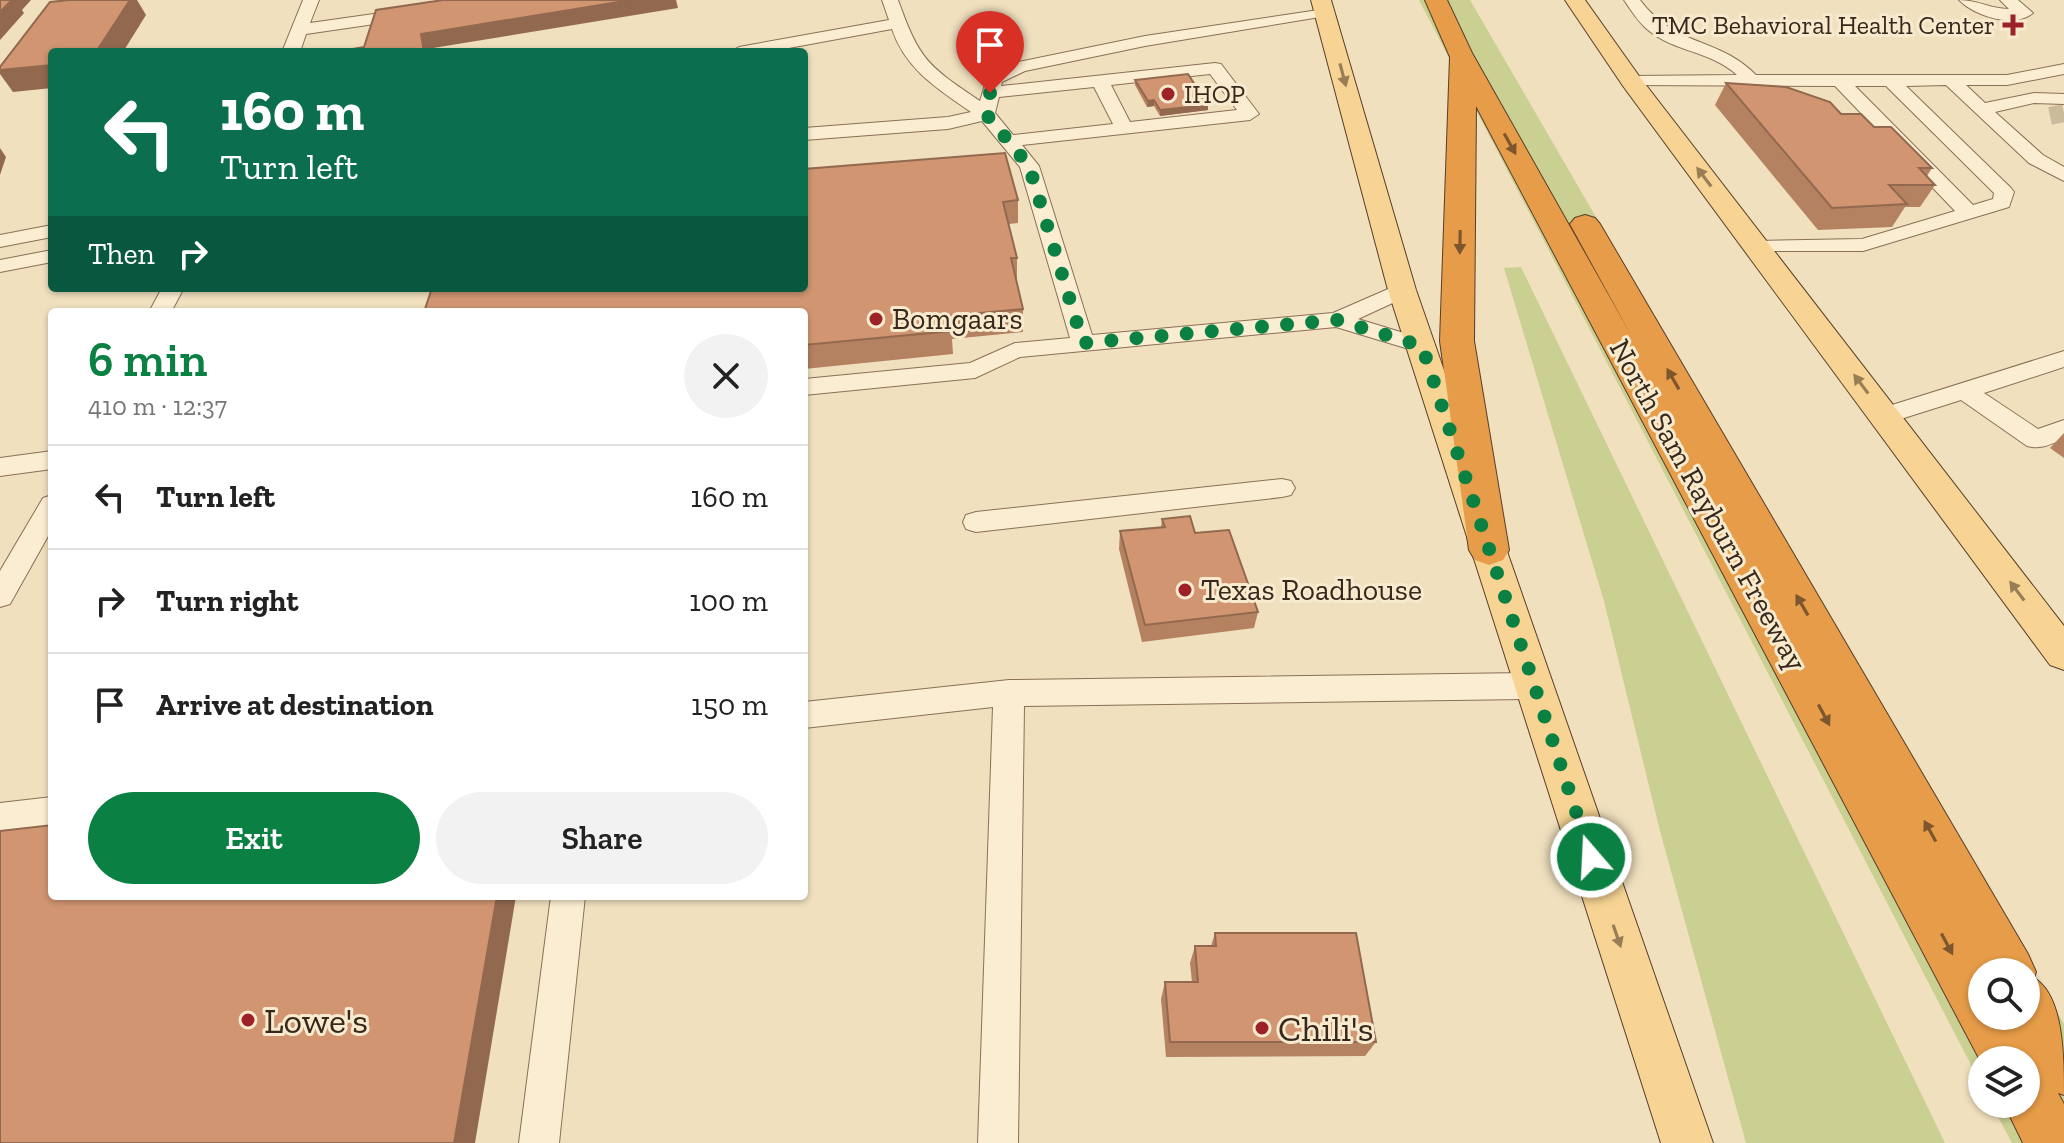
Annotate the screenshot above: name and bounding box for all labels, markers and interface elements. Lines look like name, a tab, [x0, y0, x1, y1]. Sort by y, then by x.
place label: TMC Behavioral Health Center	[1652, 9, 1995, 41]
pin	[956, 11, 1024, 93]
marker: TMC Behavioral Health Center	[2002, 14, 2024, 36]
icon: arrive	[968, 23, 1012, 67]
one-way arrow	[1338, 62, 1350, 87]
text: 160 m	[220, 77, 364, 144]
place label: IHOP	[1184, 78, 1245, 110]
icon: left	[88, 80, 192, 184]
marker: IHOP	[1159, 85, 1177, 103]
one-way arrow	[1503, 133, 1517, 155]
text: Turn left	[220, 145, 358, 188]
one-way arrow	[1696, 167, 1712, 187]
one-way arrow	[1453, 230, 1466, 255]
icon: right	[171, 232, 215, 276]
text: Then	[88, 236, 155, 272]
place label: Bomgaars	[892, 301, 1023, 337]
marker: Bomgaars	[867, 310, 885, 328]
text: 6 min	[88, 331, 207, 388]
street label: North Sam Rayburn Freeway	[1602, 333, 1815, 678]
button: close	[684, 334, 768, 418]
one-way arrow	[1666, 368, 1680, 390]
one-way arrow	[1853, 374, 1869, 394]
text: 410 m · 12:37	[88, 390, 227, 422]
icon: left	[88, 475, 132, 519]
text: Turn left	[156, 479, 275, 515]
text: 160 m	[691, 479, 768, 515]
place label: Texas Roadhouse	[1201, 572, 1422, 608]
icon: right	[88, 579, 132, 623]
marker: Texas Roadhouse	[1176, 581, 1194, 599]
one-way arrow	[2010, 581, 2026, 602]
text: Turn right	[156, 583, 298, 619]
text: 100 m	[689, 583, 768, 619]
one-way arrow	[1795, 594, 1809, 616]
icon: arrive	[88, 683, 132, 727]
text: Arrive at destination	[156, 687, 433, 723]
text: 150 m	[691, 687, 768, 723]
one-way arrow	[1817, 704, 1831, 727]
button: Exit	[88, 792, 420, 884]
button: Share	[436, 792, 768, 884]
position arrow	[1549, 815, 1633, 899]
one-way arrow	[1923, 820, 1937, 842]
one-way arrow	[1612, 924, 1624, 948]
one-way arrow	[1940, 933, 1954, 956]
map controls	[1968, 958, 2040, 1118]
button: search	[1968, 958, 2040, 1030]
place label: Lowe's	[264, 999, 368, 1042]
place label: Chili's	[1278, 1007, 1374, 1050]
marker: Lowe's	[239, 1011, 257, 1029]
marker: Chili's	[1253, 1019, 1271, 1037]
button: layers	[1968, 1046, 2040, 1118]

